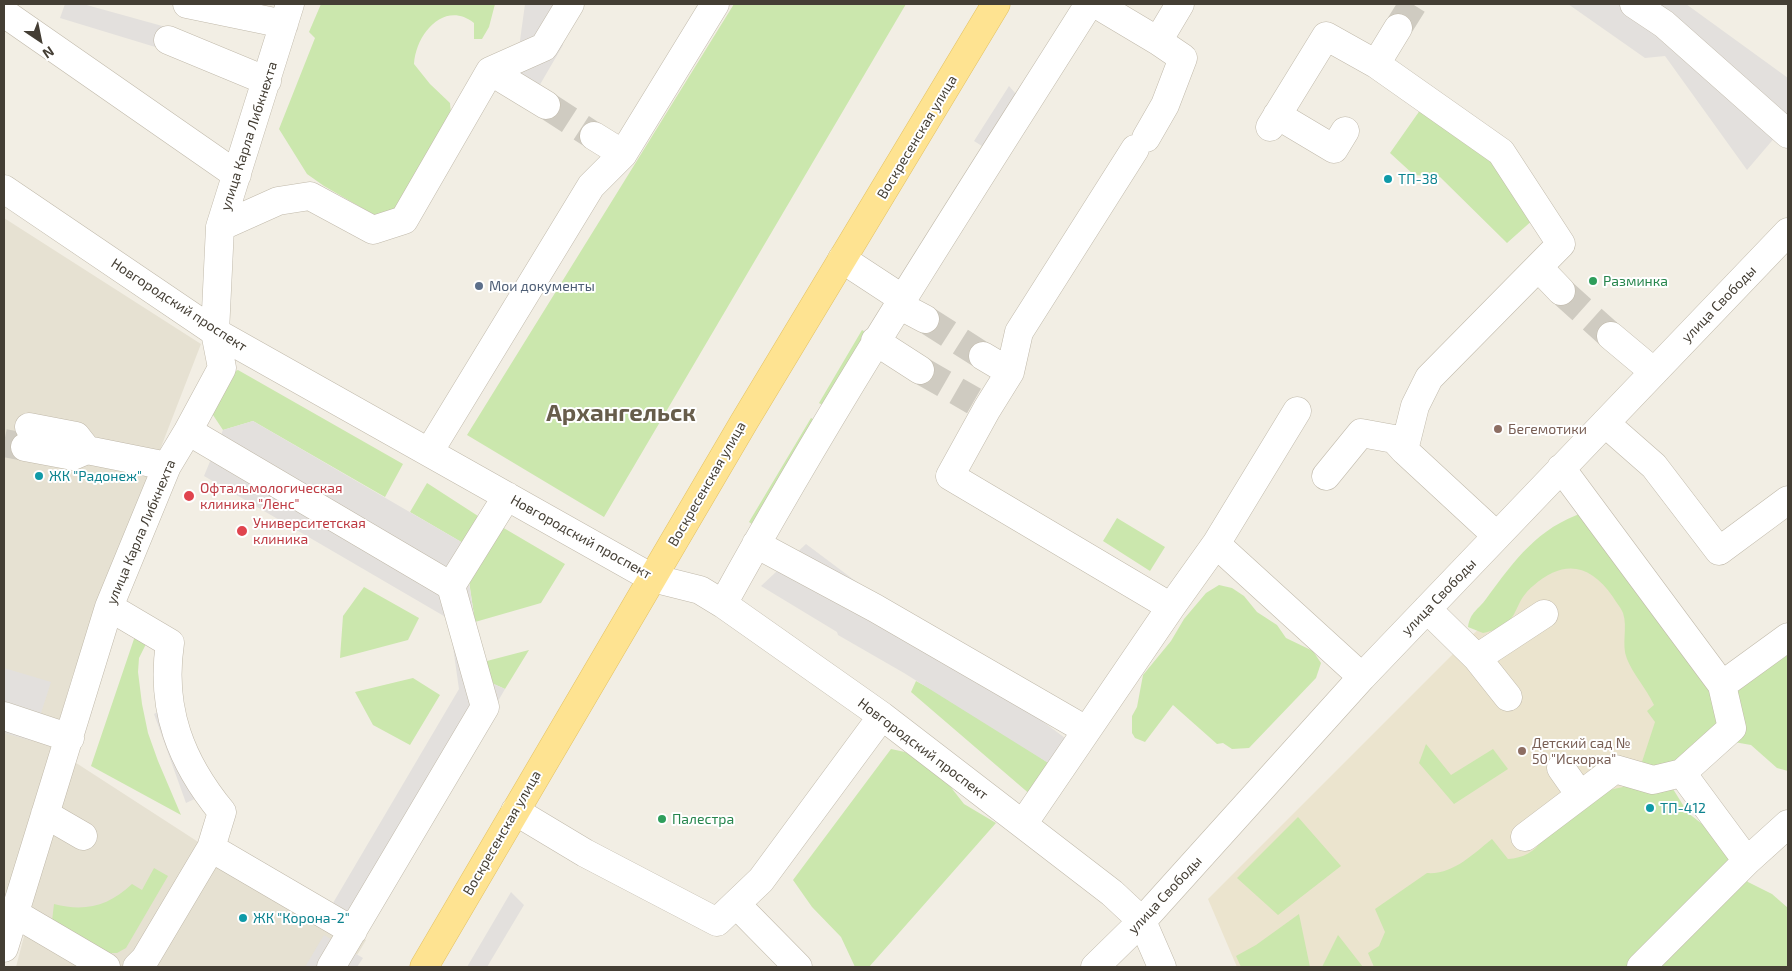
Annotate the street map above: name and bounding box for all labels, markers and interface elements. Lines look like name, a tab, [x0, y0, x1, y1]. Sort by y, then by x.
north arrow	[15, 15, 65, 65]
text: N	[40, 43, 58, 63]
street label: улица Карла Либкнехта	[217, 59, 281, 213]
street label: Воскресенская улица	[873, 72, 961, 202]
place label: ТП-38	[1398, 171, 1438, 187]
marker: ТП-38	[1382, 173, 1394, 185]
street label: Новгородский проспект	[108, 255, 250, 355]
street label: улица Свободы	[1678, 262, 1760, 346]
place label: Разминка	[1603, 273, 1668, 289]
marker: Разминка	[1587, 275, 1599, 287]
place label: Мои документы	[489, 278, 595, 294]
marker: Мои документы	[473, 280, 485, 292]
district label: Архангельск	[546, 399, 696, 427]
street label: Воскресенская улица	[664, 419, 750, 549]
place label: Бегемотики	[1508, 421, 1587, 437]
marker: Бегемотики	[1492, 423, 1504, 435]
street label: улица Карла Либкнехта	[103, 457, 179, 607]
place label: ЖК "Радонеж"	[49, 468, 142, 484]
marker: ЖК "Радонеж"	[33, 470, 45, 482]
place label: Офтальмологическая клиника "Ленс"	[200, 480, 343, 512]
marker: Офтальмологическая клиника "Ленс"	[182, 489, 196, 503]
street label: Новгородский проспект	[508, 491, 654, 583]
place label: Университетская клиника	[253, 515, 366, 548]
marker: Университетская клиника	[235, 524, 249, 538]
street label: улица Свободы	[1398, 555, 1480, 639]
street label: Новгородский проспект	[855, 695, 991, 803]
place label: Детский сад № 50 "Искорка"	[1532, 735, 1631, 768]
marker: Детский сад № 50 "Искорка"	[1516, 745, 1528, 757]
street label: Воскресенская улица	[459, 768, 545, 898]
place label: ТП-412	[1660, 800, 1706, 816]
marker: ТП-412	[1644, 802, 1656, 814]
place label: Палестра	[672, 811, 734, 827]
marker: Палестра	[656, 813, 668, 825]
street label: улица Свободы	[1125, 853, 1205, 937]
place label: ЖК "Корона-2"	[253, 910, 350, 926]
marker: ЖК "Корона-2"	[237, 912, 249, 924]

